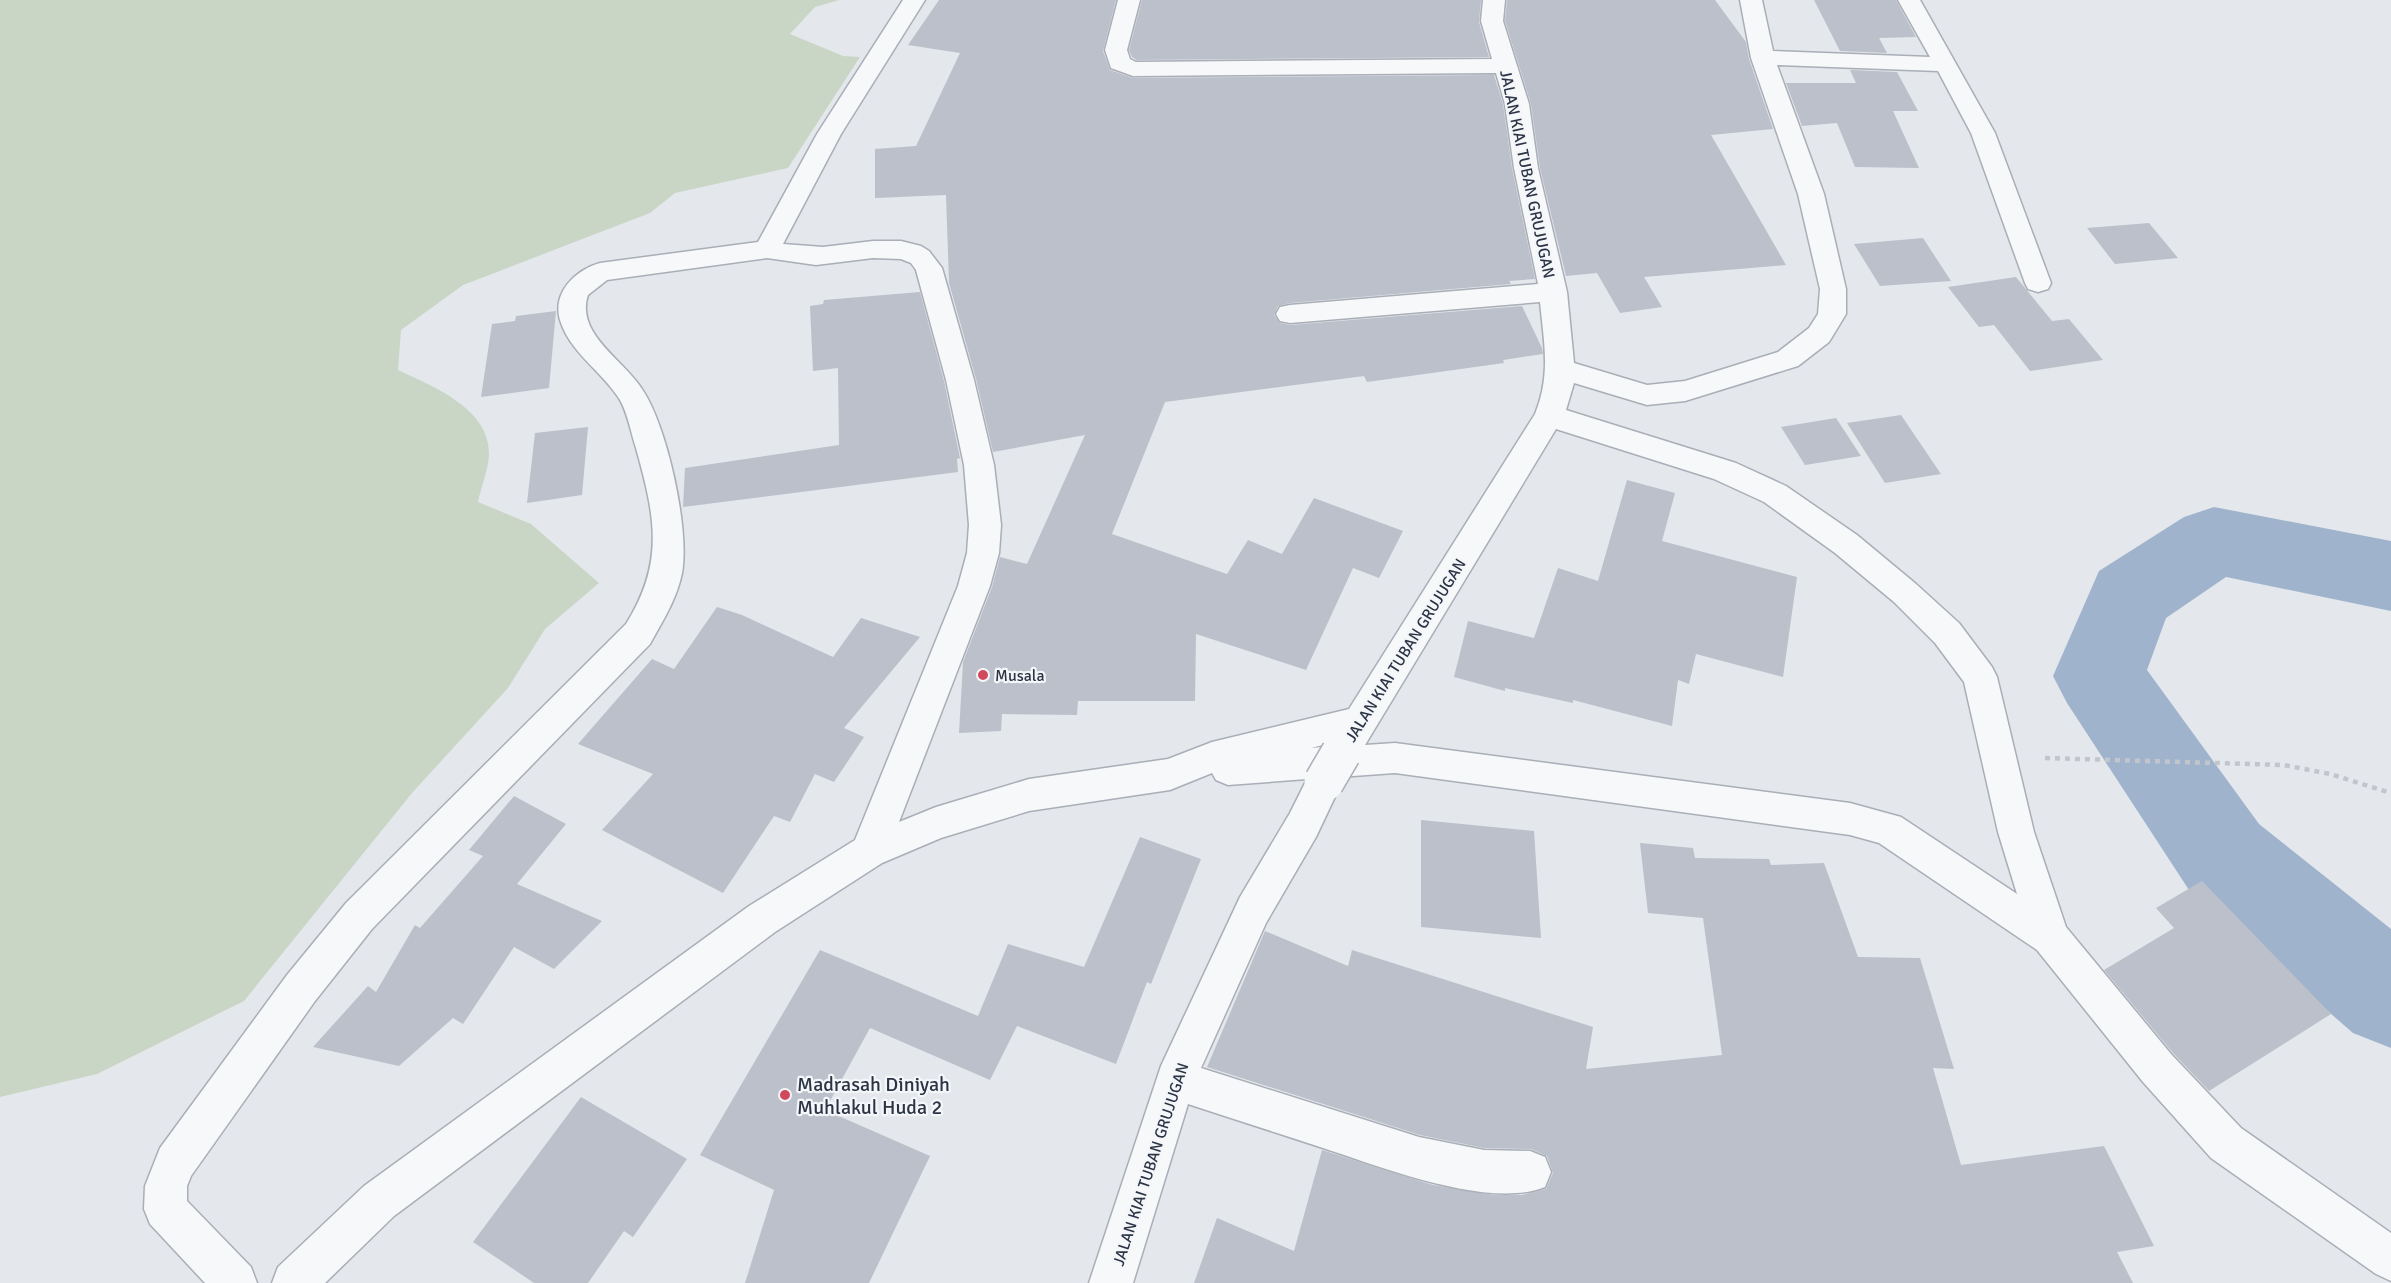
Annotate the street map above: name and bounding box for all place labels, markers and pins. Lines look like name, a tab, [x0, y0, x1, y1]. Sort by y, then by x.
place label: Musala	[995, 666, 1045, 686]
marker: Musala	[976, 668, 990, 682]
place label: Madrasah Diniyah Muhlakul Huda 2	[797, 1072, 950, 1120]
marker: Madrasah Diniyah Muhlakul Huda 2	[778, 1088, 792, 1102]

